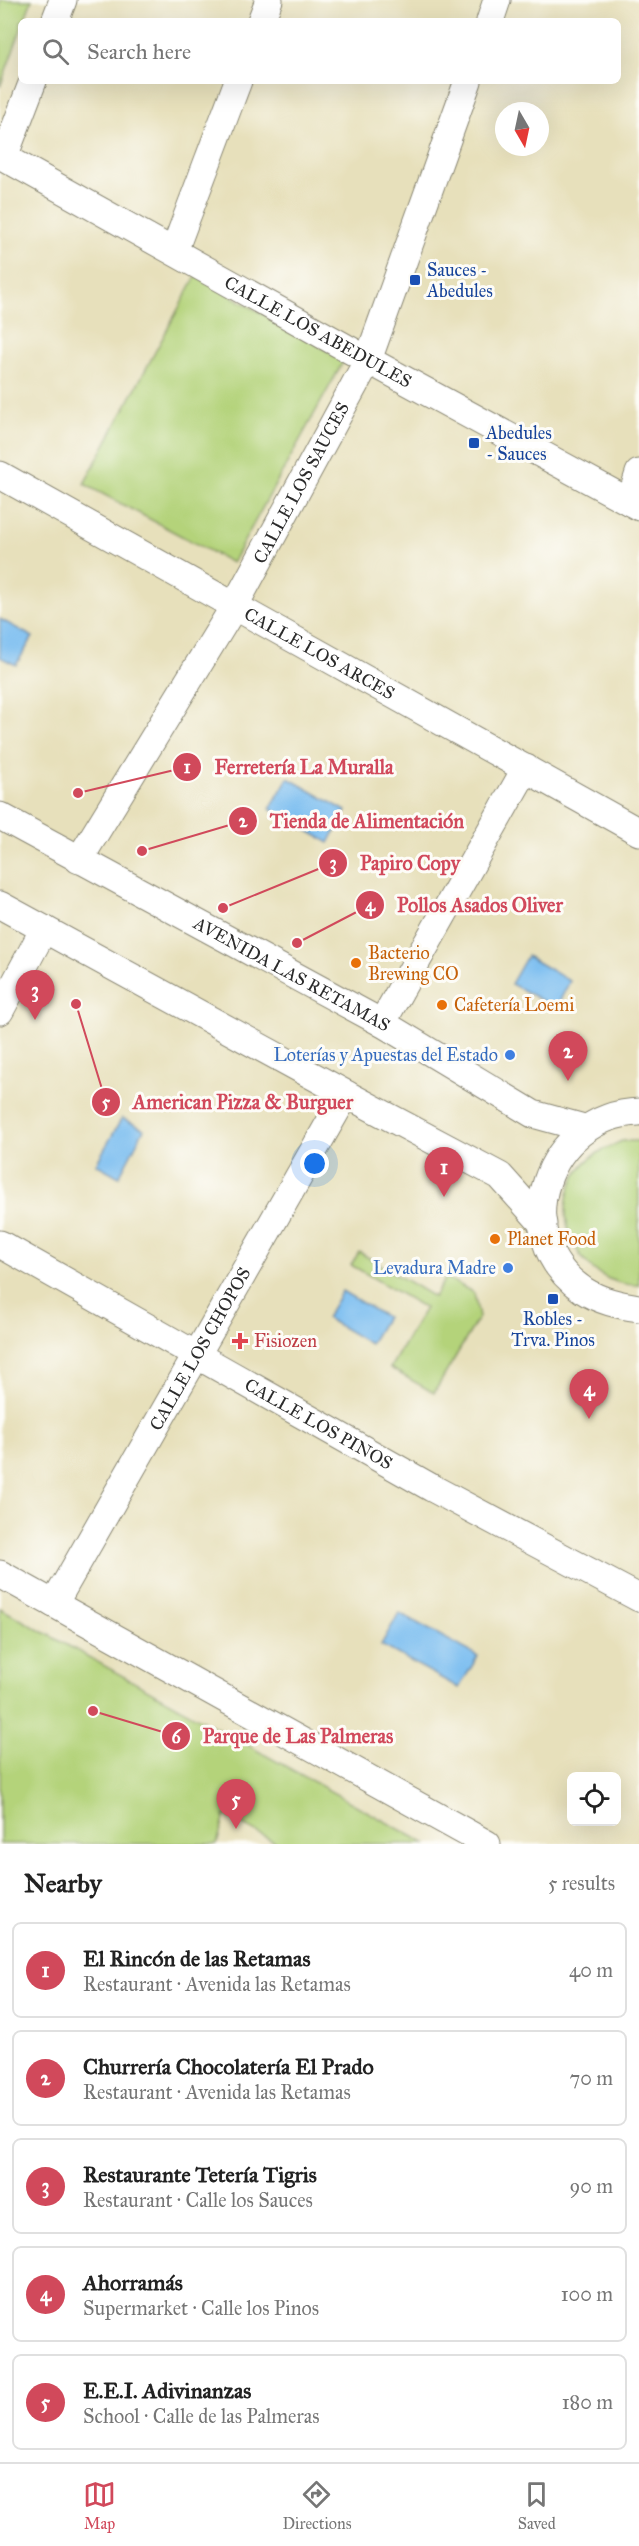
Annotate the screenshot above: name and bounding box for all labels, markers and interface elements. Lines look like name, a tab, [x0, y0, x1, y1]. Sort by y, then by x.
search box	[18, 18, 621, 84]
icon: search	[39, 35, 72, 68]
text: Search here	[87, 38, 191, 65]
north arrow	[495, 102, 549, 156]
place label: Sauces - Abedules	[426, 259, 493, 302]
street label: CALLE LOS ABEDULES	[221, 271, 416, 393]
marker: Sauces - Abedules	[408, 273, 422, 287]
street label: CALLE LOS SAUCES	[249, 398, 354, 567]
place label: Abedules - Sauces	[485, 422, 552, 465]
marker: Abedules - Sauces	[467, 436, 481, 450]
street label: CALLE LOS ARCES	[240, 603, 399, 704]
callout: Ferretería La Muralla	[172, 748, 405, 786]
text: Ferretería La Muralla	[214, 755, 394, 779]
text: 1	[183, 756, 191, 778]
callout: Tienda de Alimentación	[228, 802, 476, 840]
text: Tienda de Alimentación	[269, 809, 464, 833]
text: 2	[239, 810, 249, 832]
callout: Papiro Copy	[318, 844, 472, 882]
text: Papiro Copy	[360, 851, 462, 876]
text: 3	[329, 852, 337, 875]
callout: Pollos Asados Oliver	[355, 886, 575, 924]
text: Pollos Asados Oliver	[397, 893, 563, 917]
text: 4	[365, 894, 376, 917]
street label: AVENIDA LAS RETAMAS	[189, 912, 394, 1036]
place label: Bacterio Brewing CO	[368, 942, 459, 986]
marker: Bacterio Brewing CO	[349, 956, 363, 970]
pin: 3	[15, 970, 54, 1020]
place label: Cafetería Loemi	[454, 994, 574, 1016]
marker: Cafetería Loemi	[435, 998, 449, 1012]
pin: 2	[548, 1032, 588, 1081]
place label: Loterías y Apuestas del Estado	[273, 1044, 498, 1066]
marker: Loterías y Apuestas del Estado	[503, 1048, 517, 1062]
callout: American Pizza & Burguer	[91, 1083, 365, 1121]
text: American Pizza & Burguer	[131, 1090, 354, 1115]
text: 5	[102, 1091, 111, 1113]
pin: 1	[424, 1148, 464, 1197]
your location	[300, 1149, 329, 1178]
place label: Planet Food	[507, 1228, 596, 1250]
marker: Planet Food	[488, 1232, 502, 1246]
place label: Levadura Madre	[373, 1257, 496, 1279]
marker: Levadura Madre	[501, 1261, 515, 1275]
street label: CALLE LOS CHOPOS	[145, 1263, 256, 1434]
marker: Robles - Trva. Pinos	[546, 1292, 560, 1306]
place label: Robles - Trva. Pinos	[511, 1308, 595, 1351]
place label: Fisiozen	[254, 1330, 317, 1352]
marker: Fisiozen	[231, 1332, 249, 1350]
pin: 4	[570, 1370, 608, 1419]
street label: CALLE LOS PINOS	[241, 1374, 397, 1474]
callout: Parque de Las Palmeras	[161, 1717, 405, 1755]
text: Parque de Las Palmeras	[203, 1724, 394, 1749]
text: 6	[171, 1726, 181, 1748]
map controls	[567, 1772, 621, 1826]
button: locate	[567, 1772, 621, 1826]
pin: 5	[216, 1780, 256, 1829]
text: Nearby	[24, 1867, 102, 1899]
text: 5 results	[548, 1871, 615, 1895]
text: El Rincón de las Retamas	[83, 1945, 310, 1972]
text: 1	[42, 1958, 49, 1982]
text: 40 m	[569, 1958, 613, 1982]
text: Restaurant · Avenida las Retamas	[83, 1972, 351, 1996]
text: Churrería Chocolatería El Prado	[83, 2053, 374, 2080]
text: 2	[41, 2066, 50, 2090]
text: 70 m	[570, 2066, 613, 2090]
text: Restaurant · Avenida las Retamas	[83, 2080, 351, 2104]
text: Restaurante Tetería Tigris	[83, 2161, 317, 2188]
text: 3	[42, 2174, 50, 2198]
text: 90 m	[570, 2174, 613, 2198]
text: Restaurant · Calle los Sauces	[83, 2188, 313, 2212]
text: Ahorramás	[83, 2269, 183, 2296]
text: 4	[40, 2282, 51, 2306]
text: 100 m	[561, 2282, 613, 2306]
text: Supermarket · Calle los Pinos	[83, 2296, 319, 2320]
text: E.E.I. Adivinanzas	[83, 2377, 251, 2404]
text: 5	[41, 2390, 50, 2414]
text: 180 m	[562, 2390, 613, 2414]
text: School · Calle de las Palmeras	[83, 2404, 320, 2428]
tab: Map	[83, 2478, 116, 2533]
tab: Directions	[282, 2478, 351, 2533]
tab: Saved	[518, 2478, 556, 2533]

